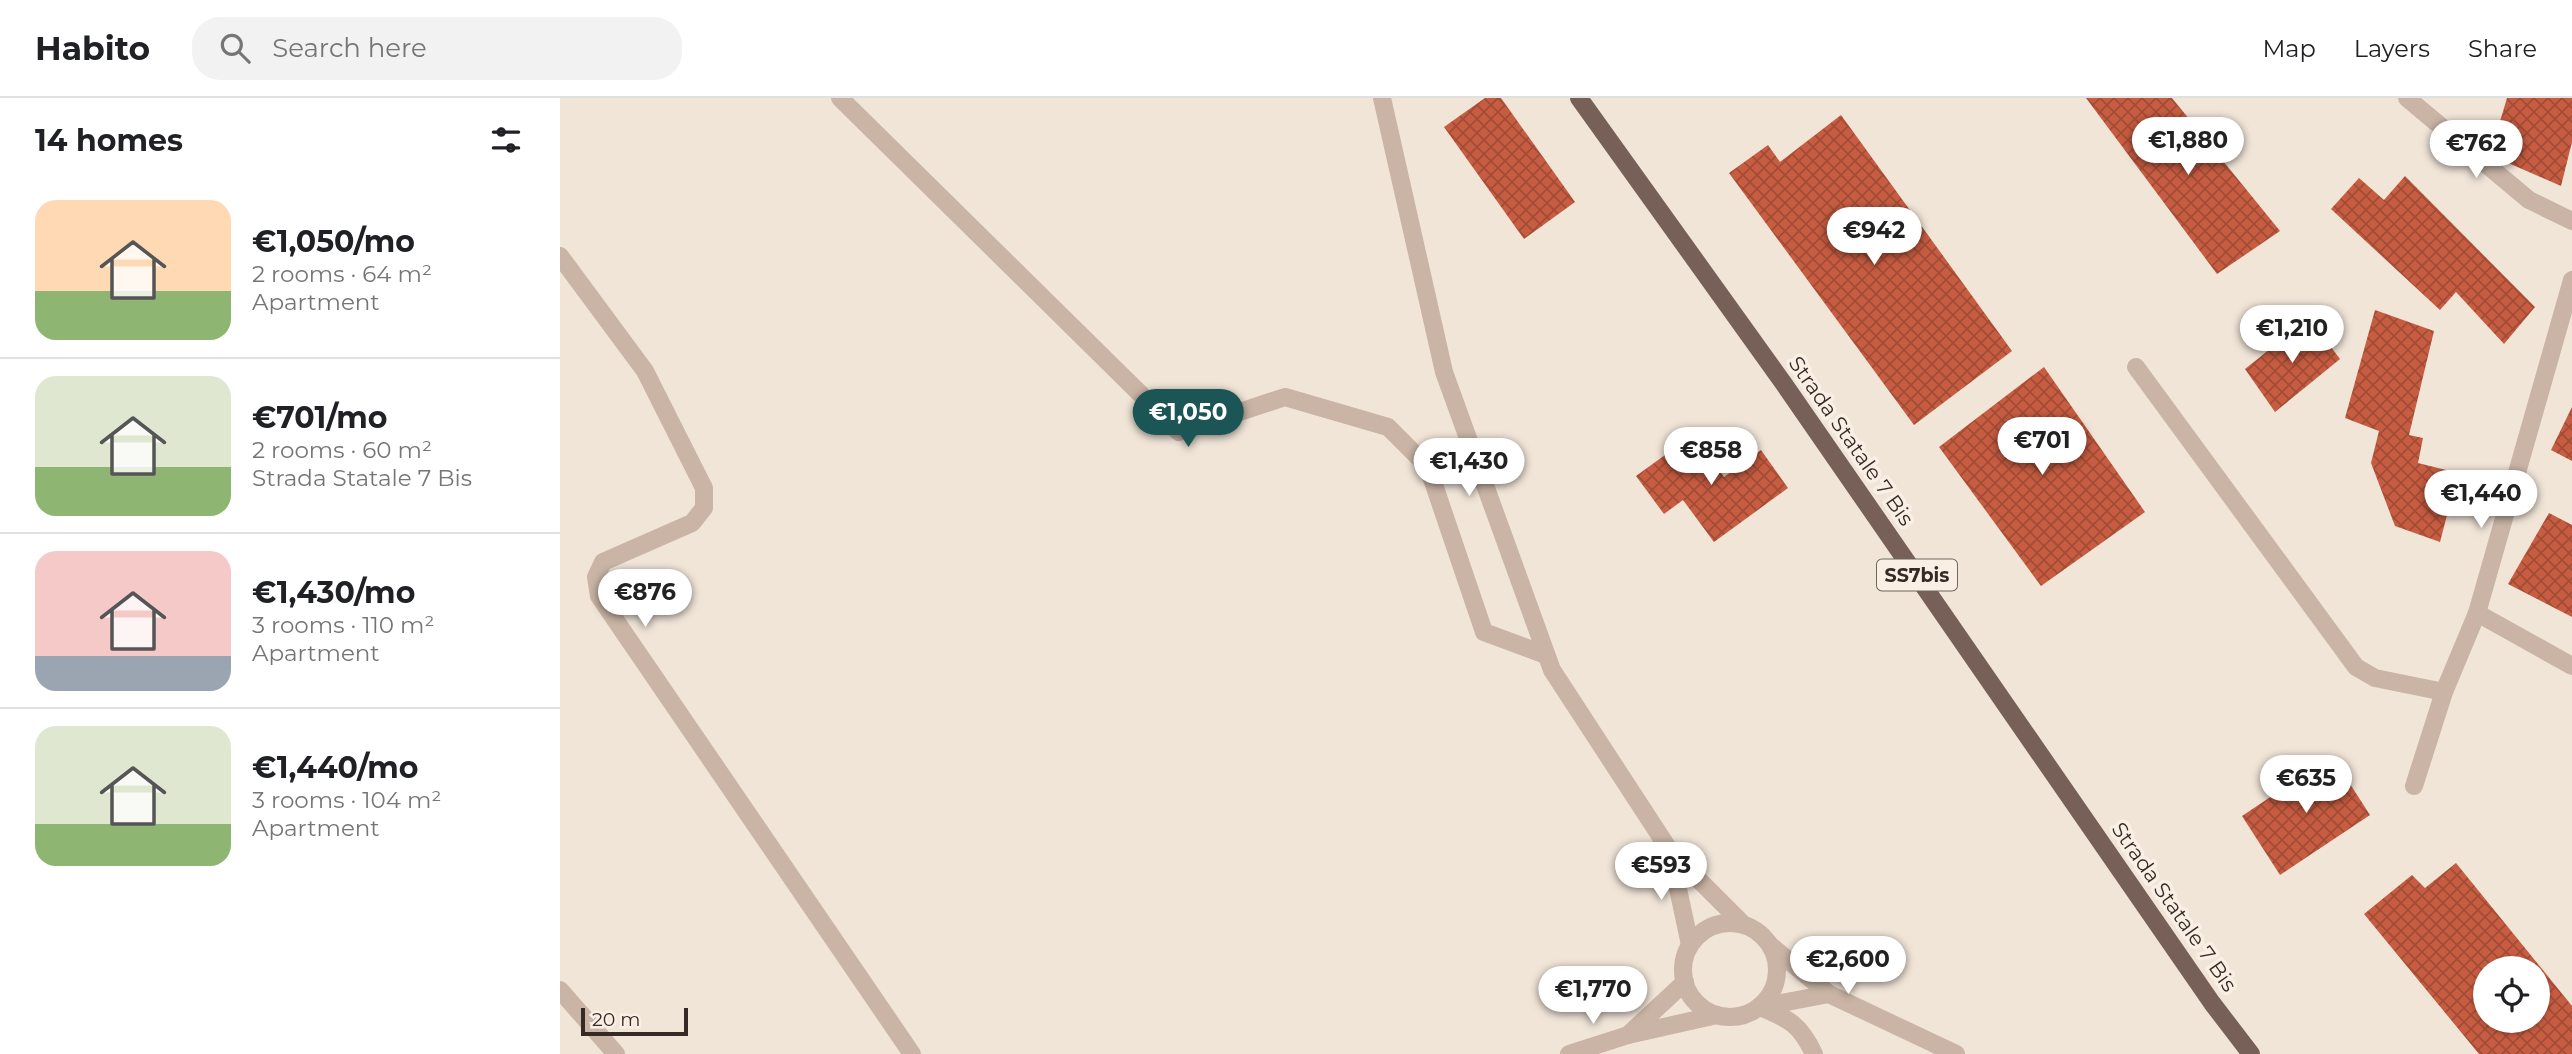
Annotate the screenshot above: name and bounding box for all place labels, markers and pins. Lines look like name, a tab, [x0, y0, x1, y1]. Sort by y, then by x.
pin: €1,880	[2131, 118, 2245, 177]
pin: €762	[2435, 120, 2517, 180]
pin: €942	[1833, 208, 1915, 267]
pin: €1,210	[2235, 306, 2349, 365]
pin: €1,050	[1131, 390, 1245, 449]
pin: €701	[2001, 418, 2083, 477]
pin: €858	[1670, 428, 1752, 487]
pin: €1,430	[1412, 438, 1526, 498]
pin: €1,440	[2424, 470, 2538, 530]
pin: €876	[604, 570, 686, 629]
pin: €635	[2265, 756, 2347, 815]
pin: €593	[1620, 842, 1702, 902]
pin: €2,600	[1791, 936, 1905, 996]
pin: €1,770	[1536, 967, 1650, 1026]

